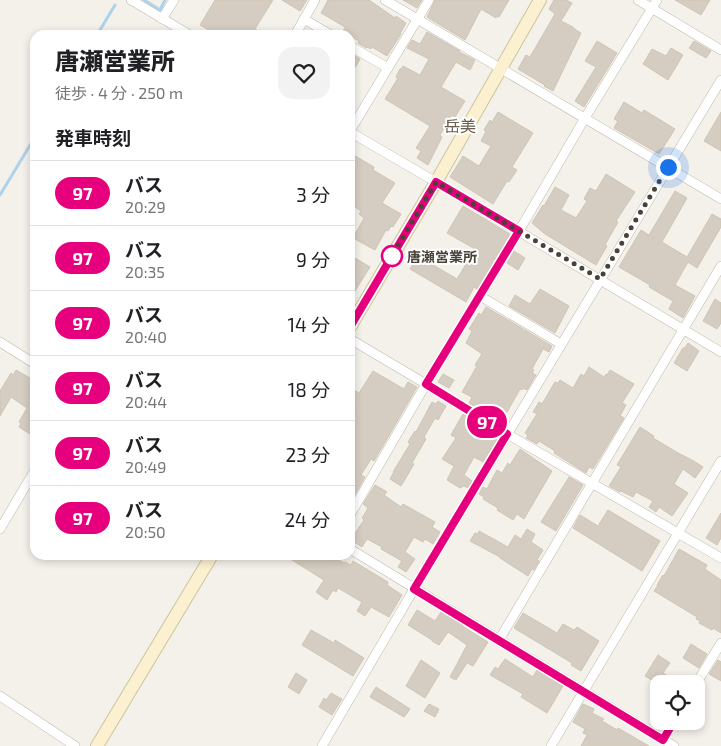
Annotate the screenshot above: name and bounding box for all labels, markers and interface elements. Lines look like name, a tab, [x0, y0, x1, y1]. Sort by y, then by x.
text: 唐瀬営業所	[55, 46, 175, 75]
button: heart	[278, 47, 330, 99]
text: 徒歩 · 4 分 · 250 m	[55, 83, 183, 102]
district label: 岳美	[444, 116, 476, 135]
text: 発車時刻	[55, 126, 131, 149]
your location	[656, 155, 681, 180]
text: バス	[125, 173, 163, 196]
text: 97	[72, 182, 93, 204]
text: 3 分	[296, 183, 330, 206]
text: 20:29	[125, 197, 166, 216]
text: バス	[125, 238, 163, 261]
marker: 唐瀬営業所	[381, 245, 403, 267]
text: 97	[72, 247, 93, 269]
text: 9 分	[296, 248, 330, 271]
place label: 唐瀬営業所	[407, 248, 477, 265]
text: 20:35	[125, 262, 165, 281]
text: バス	[125, 303, 163, 326]
text: 97	[72, 312, 93, 334]
text: 14 分	[288, 313, 330, 336]
text: 20:40	[125, 327, 167, 346]
text: バス	[125, 368, 163, 391]
text: 97	[72, 377, 93, 399]
text: 18 分	[288, 378, 330, 401]
text: 20:44	[125, 392, 167, 411]
line badge: 97	[464, 406, 510, 438]
text: 97	[477, 411, 497, 433]
text: バス	[125, 433, 163, 456]
text: 97	[72, 442, 93, 464]
text: 23 分	[286, 443, 330, 466]
text: 20:49	[125, 457, 166, 476]
text: バス	[125, 498, 163, 521]
text: 97	[72, 507, 93, 529]
text: 24 分	[284, 508, 330, 531]
text: 20:50	[125, 522, 166, 541]
map controls	[650, 675, 705, 730]
button: locate	[650, 675, 705, 730]

